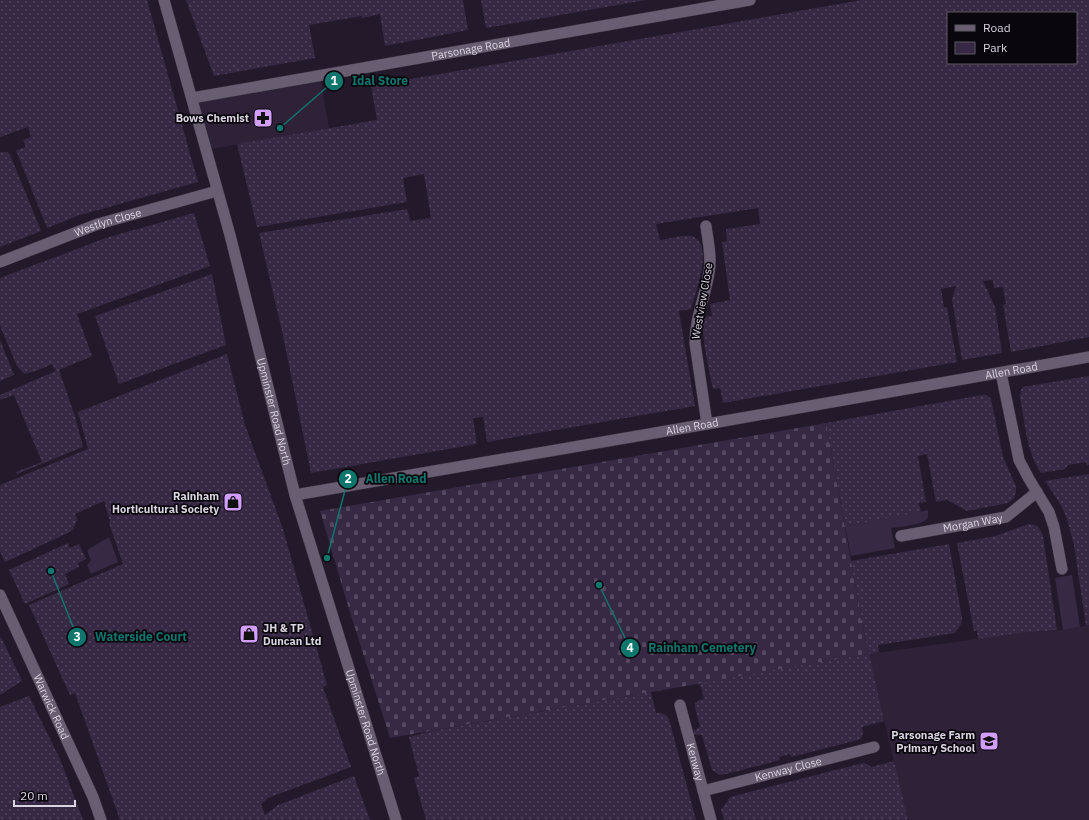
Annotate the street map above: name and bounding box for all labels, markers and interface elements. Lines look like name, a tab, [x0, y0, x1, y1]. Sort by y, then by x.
legend	[947, 12, 1077, 64]
text: Road	[983, 20, 1011, 35]
street label: Parsonage Road	[430, 35, 511, 63]
text: Park	[983, 40, 1008, 55]
callout: Idal Store	[324, 69, 416, 93]
text: 1	[330, 73, 338, 88]
text: Idal Store	[352, 73, 408, 88]
pharmacy icon: Bows Chemist	[252, 107, 274, 129]
place label: Bows Chemist	[176, 111, 249, 125]
street label: Westlyn Close	[72, 205, 143, 240]
street label: Westview Close	[688, 262, 716, 340]
street label: Upminster Road North	[254, 356, 294, 467]
street label: Allen Road	[984, 359, 1039, 382]
street label: Allen Road	[665, 415, 720, 438]
callout: Allen Road	[338, 467, 434, 491]
text: 2	[344, 471, 352, 486]
text: Allen Road	[366, 471, 426, 486]
place label: Rainham Horticultural Society	[112, 489, 219, 516]
shop icon: Rainham Horticultural Society	[222, 491, 244, 513]
street label: Morgan Way	[942, 511, 1004, 535]
place label: JH & TP Duncan Ltd	[263, 621, 321, 648]
shop icon: JH & TP Duncan Ltd	[238, 623, 260, 645]
callout: Waterside Court	[67, 625, 195, 649]
text: 3	[73, 629, 81, 644]
text: Waterside Court	[95, 629, 187, 644]
callout: Rainham Cemetery	[620, 636, 764, 660]
text: 4	[626, 640, 634, 655]
text: Rainham Cemetery	[648, 640, 756, 655]
street label: Upminster Road North	[343, 667, 389, 777]
street label: Warwick Road	[30, 672, 72, 742]
place label: Parsonage Farm Primary School	[891, 728, 976, 755]
school or university icon: Parsonage Farm Primary School	[978, 730, 1000, 752]
street label: Kenway	[684, 741, 707, 783]
street label: Kenway Close	[753, 754, 823, 784]
scale bar	[14, 782, 75, 808]
text: 20 m	[20, 788, 48, 803]

